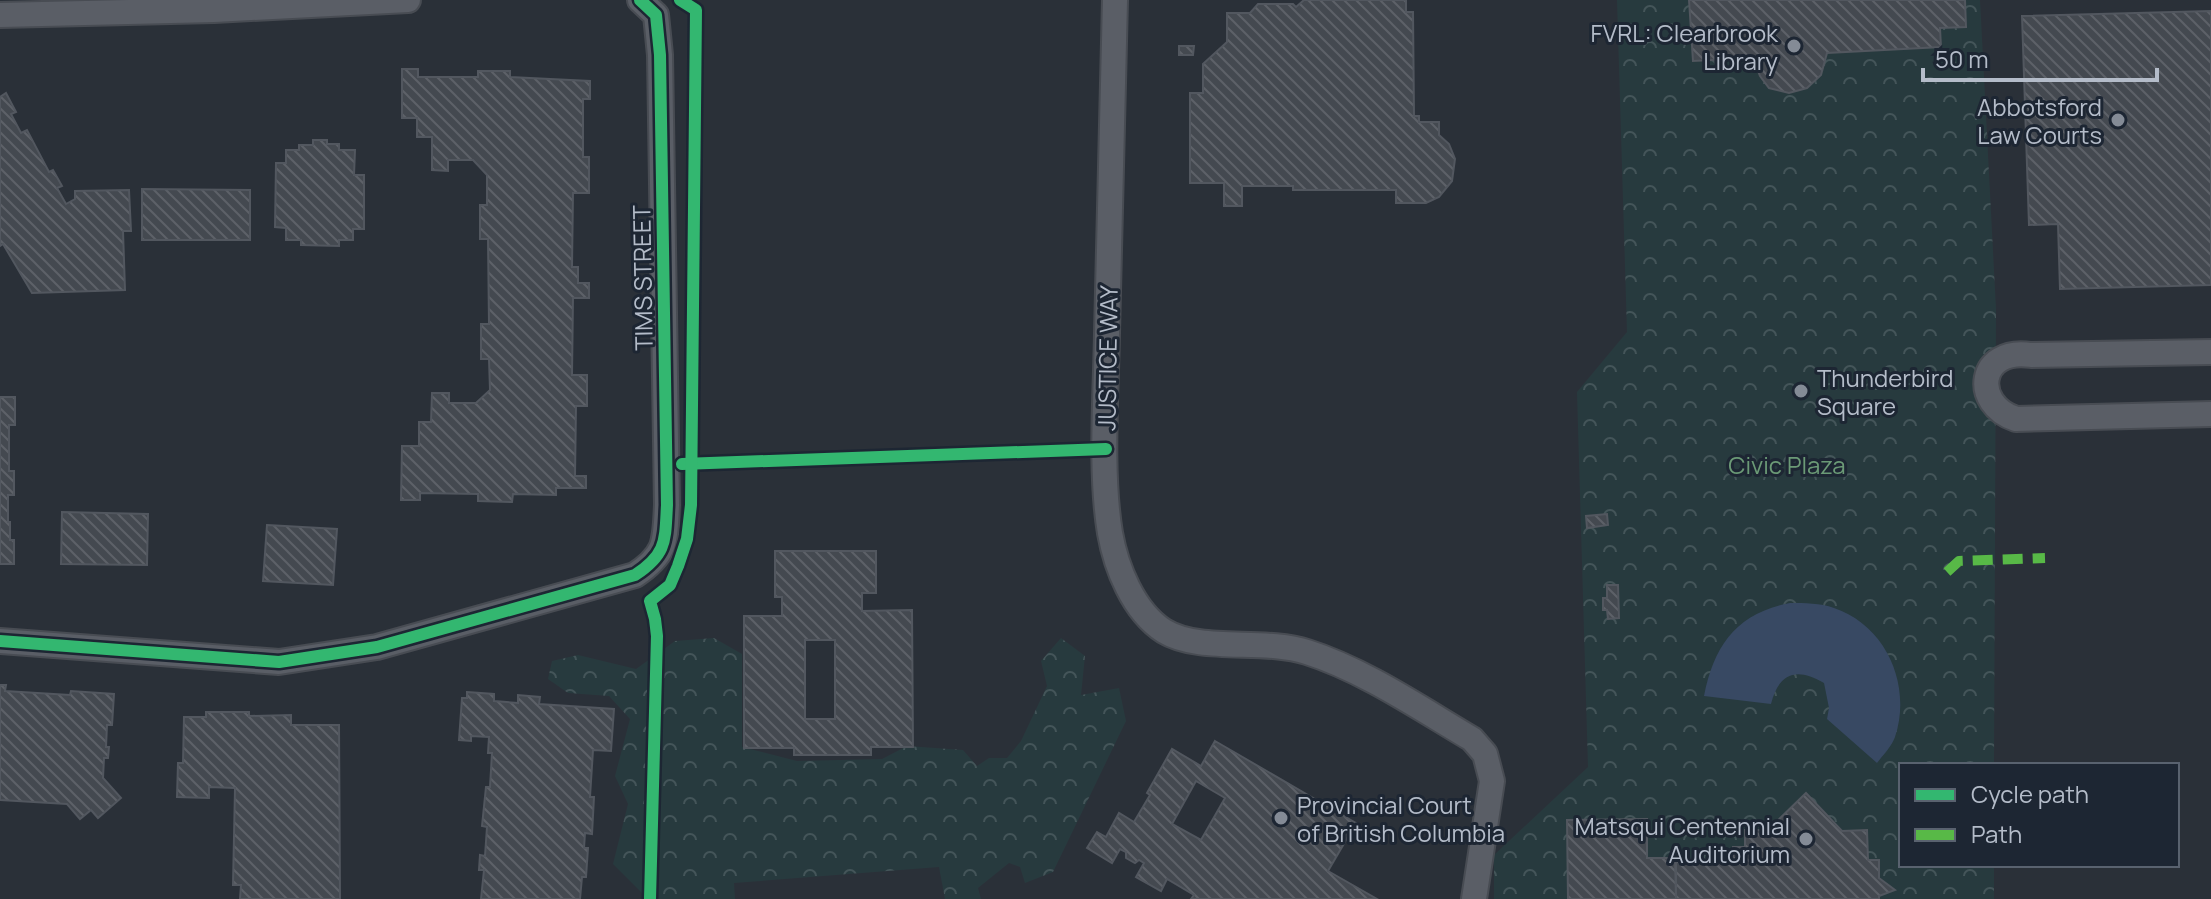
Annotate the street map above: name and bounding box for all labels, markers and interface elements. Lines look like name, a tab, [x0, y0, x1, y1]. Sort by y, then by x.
place label: FVRL: Clearbrook Library	[1591, 16, 1779, 77]
scale bar	[1923, 32, 2157, 82]
marker: FVRL: Clearbrook Library	[1785, 37, 1803, 55]
text: 50 m	[1935, 42, 1989, 75]
place label: Abbotsford Law Courts	[1977, 90, 2102, 151]
marker: Abbotsford Law Courts	[2109, 111, 2127, 129]
street label: TIMS STREET	[624, 204, 660, 351]
street label: JUSTICE WAY	[1089, 284, 1125, 431]
place label: Thunderbird Square	[1817, 361, 1953, 422]
marker: Thunderbird Square	[1792, 382, 1810, 400]
park label: Civic Plaza	[1728, 448, 1846, 481]
legend	[1899, 763, 2179, 867]
text: Cycle path	[1971, 777, 2089, 810]
place label: Provincial Court of British Columbia	[1297, 788, 1505, 849]
marker: Provincial Court of British Columbia	[1272, 809, 1290, 827]
place label: Matsqui Centennial Auditorium	[1574, 809, 1790, 870]
text: Path	[1971, 817, 2022, 850]
marker: Matsqui Centennial Auditorium	[1797, 830, 1815, 848]

